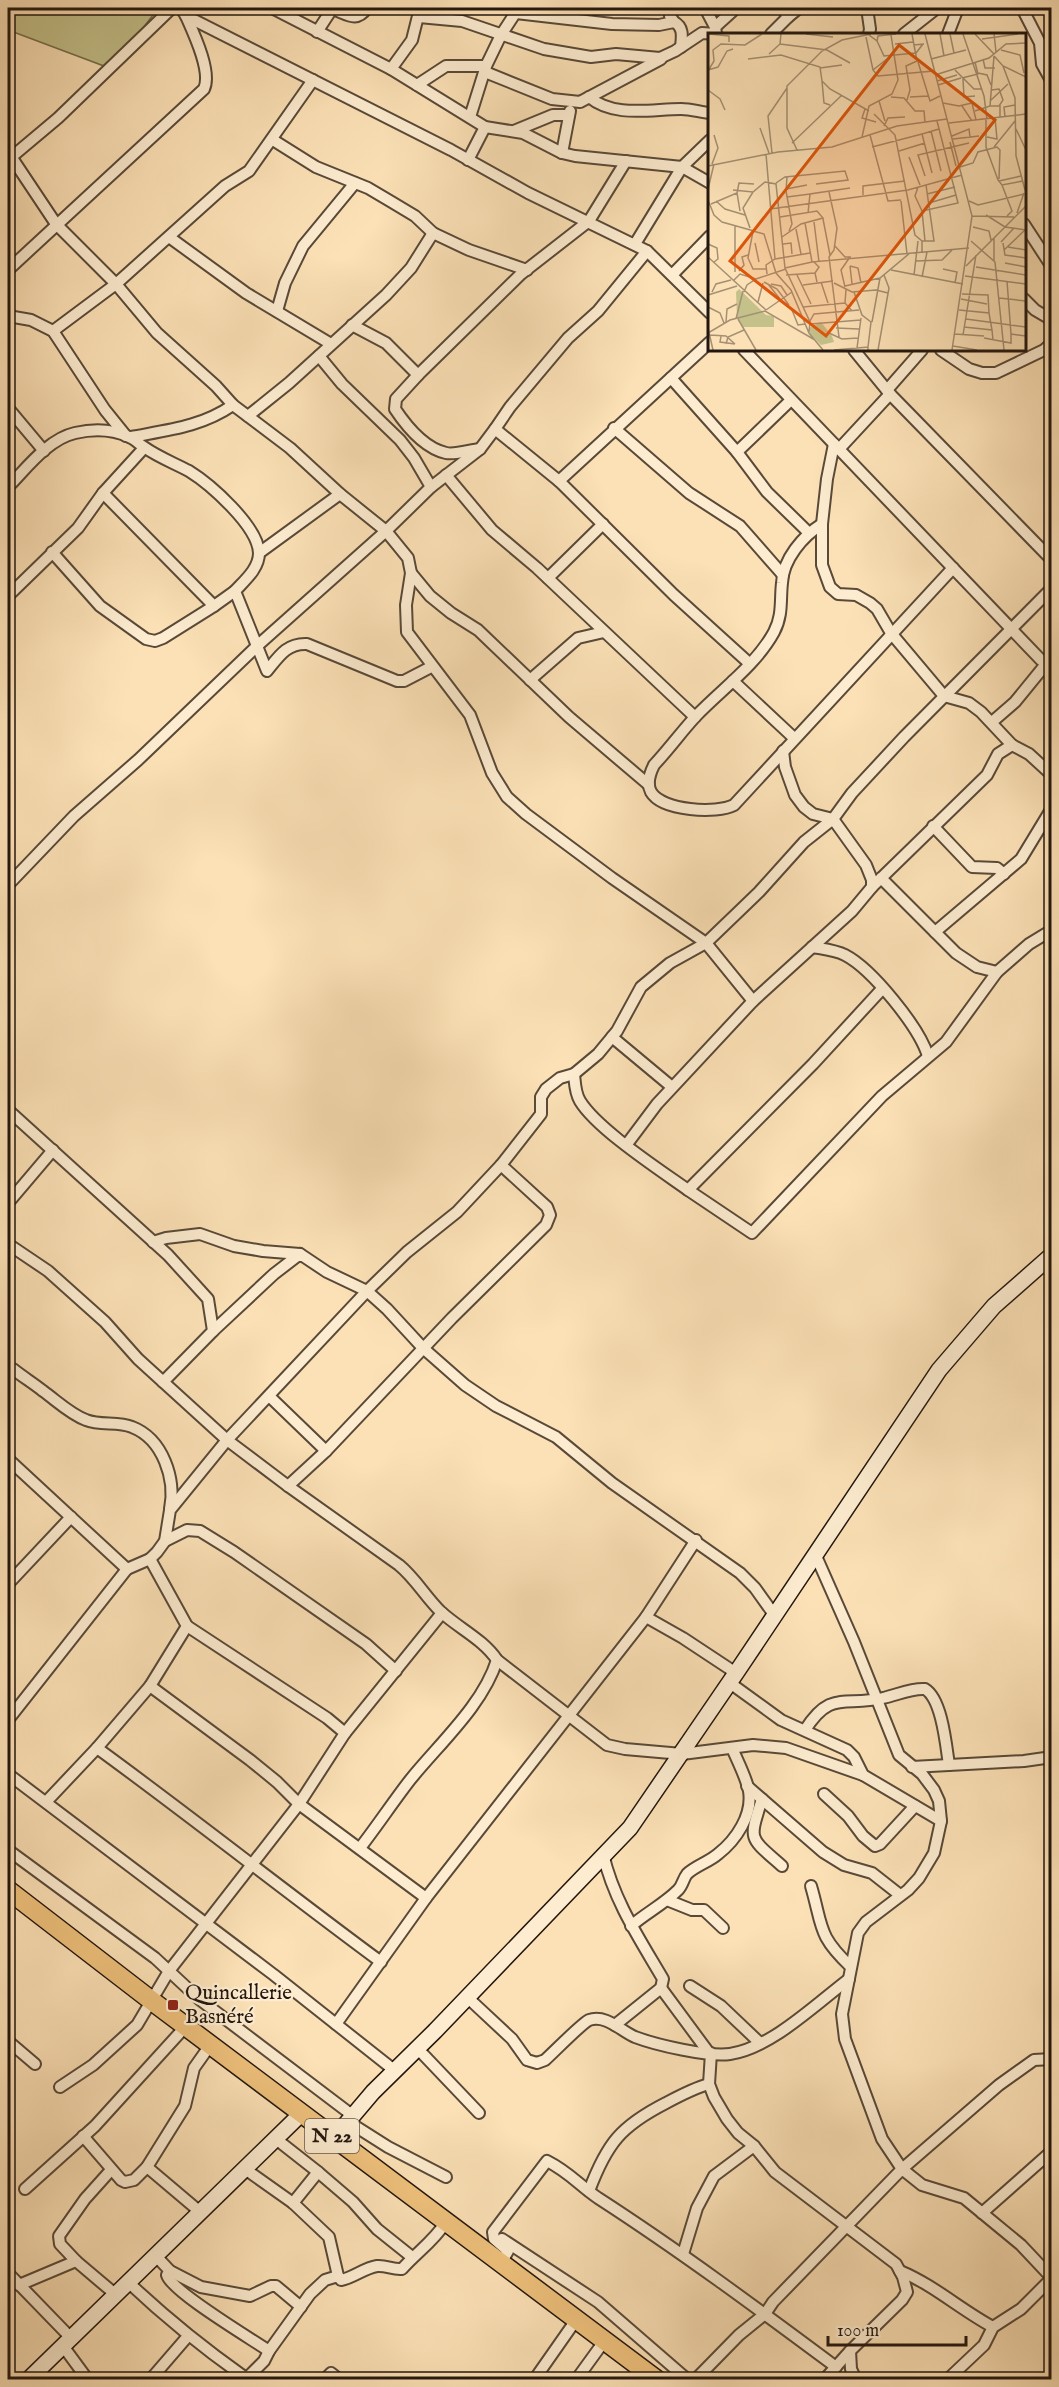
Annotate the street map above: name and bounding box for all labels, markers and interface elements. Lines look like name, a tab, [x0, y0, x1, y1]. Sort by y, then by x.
inset map	[708, 33, 1026, 351]
place label: Quincallerie Basnéré	[185, 1980, 292, 2031]
marker: Quincallerie Basnéré	[166, 1998, 180, 2012]
road number: N 22	[305, 2119, 359, 2153]
scale bar	[828, 2309, 966, 2347]
text: 100 m	[837, 2320, 879, 2343]

